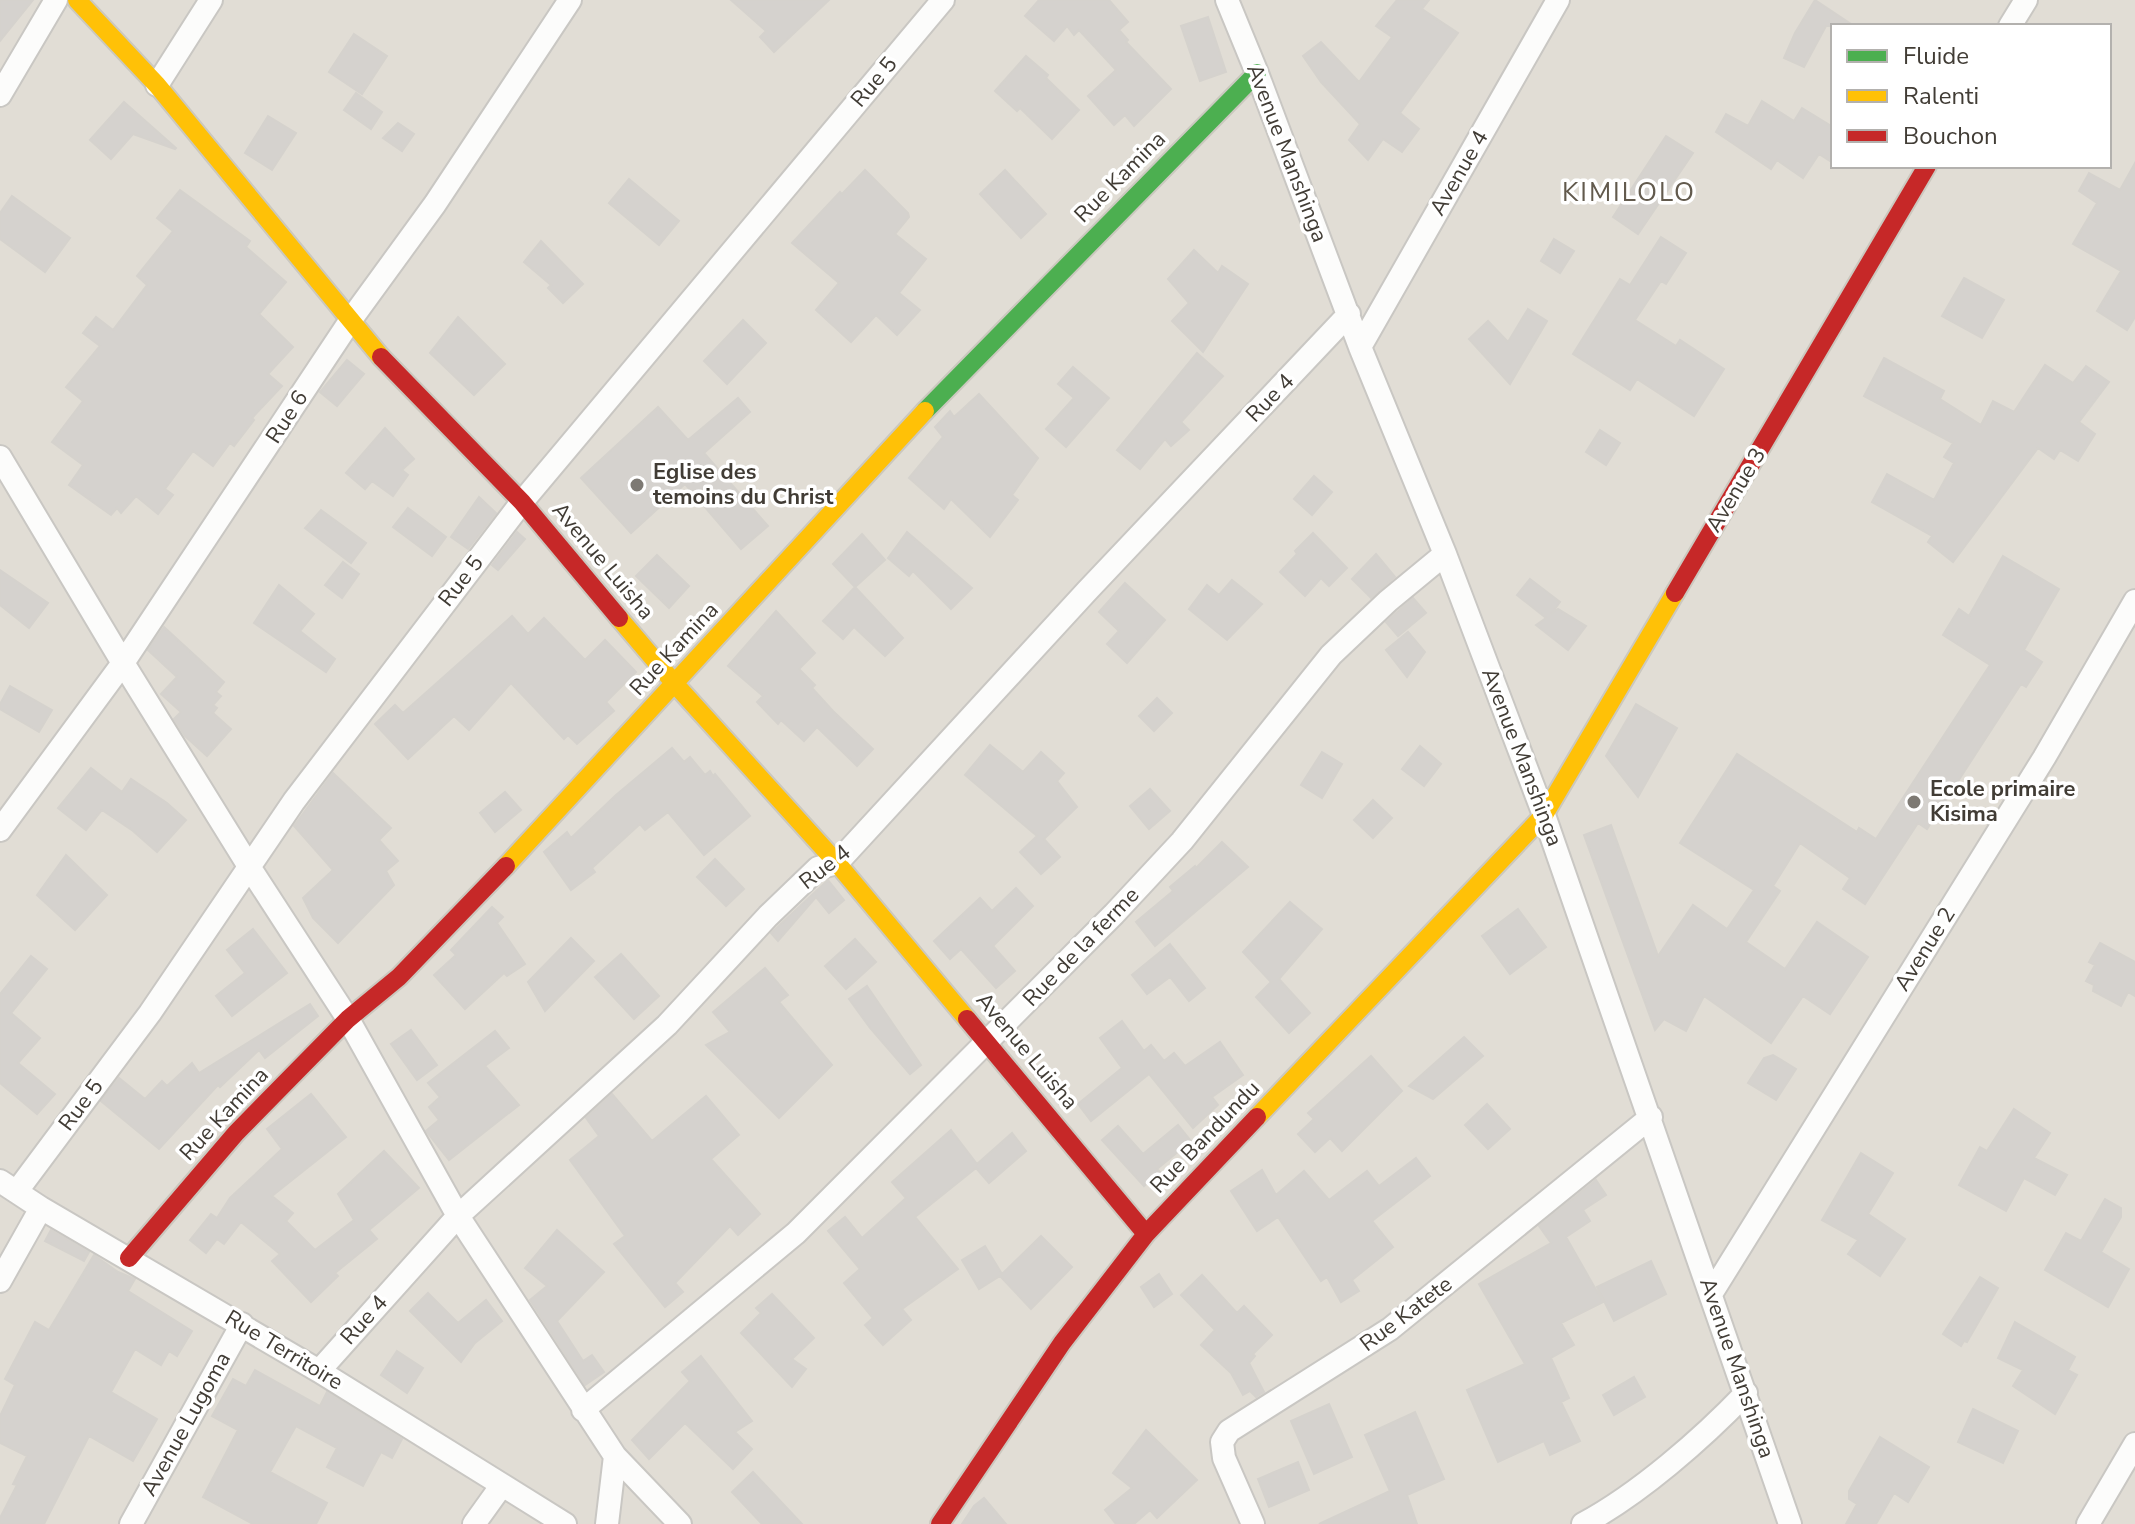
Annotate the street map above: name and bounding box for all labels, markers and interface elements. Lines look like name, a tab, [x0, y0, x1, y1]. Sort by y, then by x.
legend	[1831, 24, 2111, 168]
text: Fluide	[1903, 40, 1969, 72]
street label: Rue 5	[844, 50, 904, 114]
street label: Avenue Manshinga	[1239, 60, 1335, 246]
text: Ralenti	[1903, 80, 1979, 112]
text: Bouchon	[1903, 120, 1998, 152]
street label: Rue Kamina	[1068, 125, 1172, 229]
street label: Avenue 4	[1423, 125, 1495, 221]
district label: KIMILOLO	[1562, 175, 1696, 210]
street label: Rue 4	[1239, 367, 1301, 429]
street label: Rue 6	[259, 385, 315, 449]
street label: Avenue 3	[1699, 442, 1773, 538]
place label: Eglise des temoins du Christ	[653, 457, 834, 512]
marker: Eglise des temoins du Christ	[628, 476, 646, 494]
street label: Avenue Luisha	[545, 496, 661, 626]
street label: Rue 5	[431, 549, 491, 613]
street label: Rue Kamina	[623, 596, 725, 702]
street label: Avenue Manshinga	[1474, 664, 1570, 850]
place label: Ecole primaire Kisima	[1930, 774, 2075, 829]
marker: Ecole primaire Kisima	[1905, 793, 1923, 811]
street label: Rue 4	[793, 837, 857, 897]
street label: Rue de la ferme	[1016, 881, 1146, 1013]
street label: Avenue 2	[1887, 901, 1963, 997]
street label: Avenue Luisha	[969, 986, 1085, 1116]
street label: Rue Kamina	[173, 1061, 275, 1167]
street label: Rue 5	[52, 1073, 110, 1137]
street label: Rue Bandundu	[1143, 1074, 1267, 1200]
street label: Rue Katete	[1354, 1269, 1458, 1359]
street label: Avenue Manshinga	[1692, 1274, 1782, 1462]
street label: Rue 4	[334, 1289, 394, 1351]
street label: Rue Territoire	[219, 1303, 349, 1397]
street label: Avenue Lugoma	[134, 1347, 238, 1501]

